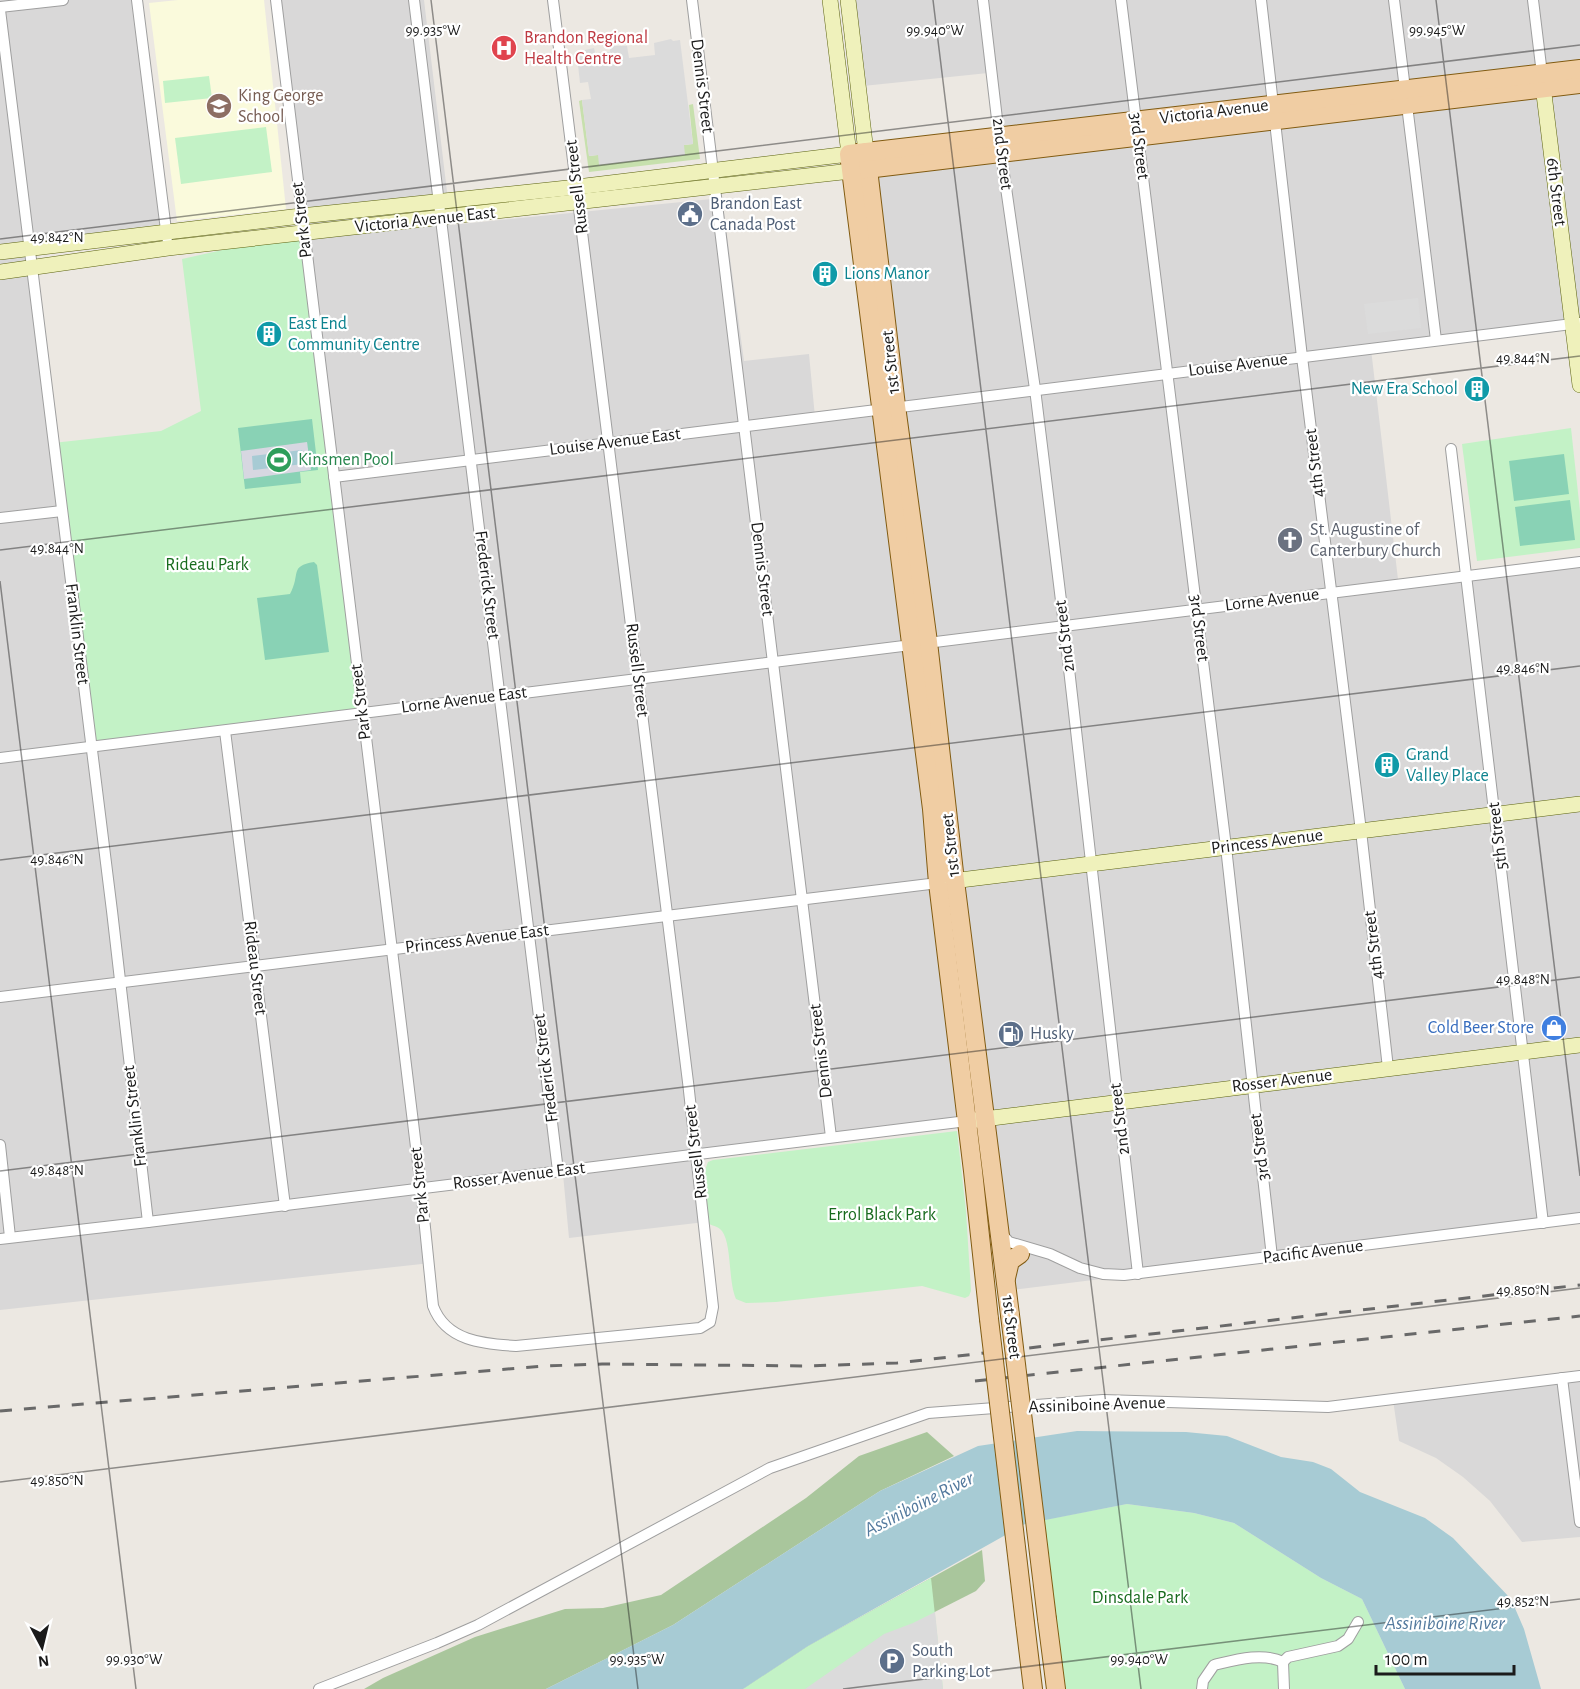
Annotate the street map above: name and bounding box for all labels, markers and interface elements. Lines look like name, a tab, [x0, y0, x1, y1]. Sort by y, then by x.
text: 99.935°W	[405, 23, 461, 38]
text: 99.940°W	[906, 23, 964, 38]
text: 99.945°W	[1409, 23, 1466, 38]
place label: Brandon Regional Health Centre	[524, 29, 648, 68]
hospital icon: Brandon Regional Health Centre	[489, 33, 519, 63]
street label: Dennis Street	[687, 38, 717, 134]
place label: King George School	[238, 87, 324, 126]
school or university icon: King George School	[204, 91, 234, 121]
street label: Victoria Avenue	[1159, 96, 1269, 128]
street label: 3rd Street	[1126, 111, 1152, 181]
street label: 2nd Street	[989, 117, 1015, 191]
street label: Russell Street	[562, 139, 592, 235]
street label: 6th Street	[1543, 157, 1569, 228]
street label: Park Street	[288, 181, 316, 259]
place label: Brandon East Canada Post	[710, 195, 802, 234]
public building icon: Brandon East Canada Post	[675, 199, 705, 229]
street label: Victoria Avenue East	[354, 204, 497, 236]
text: 49.842°N	[30, 230, 84, 245]
building icon: Lions Manor	[810, 259, 840, 289]
place label: Lions Manor	[844, 265, 930, 283]
place label: East End Community Centre	[288, 315, 420, 354]
building icon: East End Community Centre	[254, 319, 284, 349]
street label: 1st Street	[879, 329, 903, 395]
street label: Louise Avenue	[1187, 350, 1289, 380]
text: 49.844°N	[1496, 351, 1550, 366]
building icon: New Era School	[1462, 374, 1492, 404]
place label: New Era School	[1351, 380, 1458, 398]
street label: Louise Avenue East	[548, 425, 682, 459]
street label: 4th Street	[1302, 427, 1328, 498]
sports icon: Kinsmen Pool	[264, 445, 294, 475]
place label: Kinsmen Pool	[298, 451, 394, 469]
street label: Dennis Street	[747, 521, 777, 617]
place label: St. Augustine of Canterbury Church	[1310, 521, 1441, 560]
church icon: St. Augustine of Canterbury Church	[1275, 525, 1305, 555]
street label: Frederick Street	[471, 530, 503, 641]
text: 49.844°N	[30, 541, 84, 556]
park label: Rideau Park	[165, 556, 250, 574]
street label: Franklin Street	[62, 582, 92, 686]
street label: Lorne Avenue	[1224, 585, 1320, 615]
street label: 3rd Street	[1186, 593, 1212, 663]
street label: 2nd Street	[1052, 599, 1078, 673]
street label: Russell Street	[622, 622, 652, 718]
text: 49.846°N	[1496, 661, 1550, 676]
street label: Park Street	[347, 663, 375, 741]
street label: Lorne Avenue East	[400, 683, 528, 717]
place label: Grand Valley Place	[1406, 746, 1489, 785]
building icon: Grand Valley Place	[1372, 750, 1402, 780]
street label: 5th Street	[1485, 801, 1511, 871]
street label: 1st Street	[939, 812, 963, 878]
street label: Princess Avenue	[1210, 826, 1324, 858]
text: 49.846°N	[30, 852, 84, 867]
street label: 4th Street	[1361, 909, 1387, 980]
street label: Rideau Street	[240, 920, 270, 1016]
street label: Princess Avenue East	[404, 921, 550, 957]
text: 49.848°N	[1496, 972, 1550, 987]
street label: Dennis Street	[806, 1003, 836, 1099]
street label: Frederick Street	[530, 1012, 562, 1123]
shop icon: Cold Beer Store	[1539, 1013, 1569, 1043]
fuel station icon: Husky	[996, 1019, 1026, 1049]
place label: Cold Beer Store	[1428, 1019, 1534, 1037]
place label: Husky	[1030, 1025, 1074, 1043]
street label: Franklin Street	[120, 1064, 150, 1168]
street label: Rosser Avenue	[1231, 1066, 1333, 1096]
street label: 2nd Street	[1107, 1082, 1133, 1156]
street label: Russell Street	[681, 1104, 711, 1200]
street label: 3rd Street	[1247, 1112, 1273, 1182]
street label: Park Street	[407, 1146, 433, 1224]
street label: Rosser Avenue East	[452, 1159, 586, 1193]
text: 49.848°N	[30, 1163, 84, 1178]
park label: Errol Black Park	[828, 1206, 937, 1224]
street label: Pacific Avenue	[1262, 1237, 1364, 1267]
text: 49.850°N	[1496, 1283, 1550, 1298]
street label: 1st Street	[998, 1294, 1024, 1360]
street label: Assiniboine Avenue	[1028, 1394, 1166, 1416]
water label: Assiniboine River	[860, 1468, 977, 1541]
text: 49.850°N	[30, 1473, 84, 1488]
park label: Dinsdale Park	[1092, 1589, 1189, 1607]
text: 49.852°N	[1497, 1594, 1549, 1609]
water label: Assiniboine River	[1384, 1613, 1505, 1633]
north arrow	[12, 1617, 72, 1677]
scale bar	[1376, 1638, 1514, 1676]
place label: South Parking Lot	[912, 1642, 991, 1681]
parking icon: South Parking Lot	[877, 1646, 907, 1676]
text: 100 m	[1385, 1651, 1428, 1669]
text: N	[37, 1652, 50, 1670]
text: 99.930°W	[106, 1652, 163, 1667]
text: 99.935°W	[609, 1652, 665, 1667]
text: 99.940°W	[1110, 1652, 1168, 1667]

